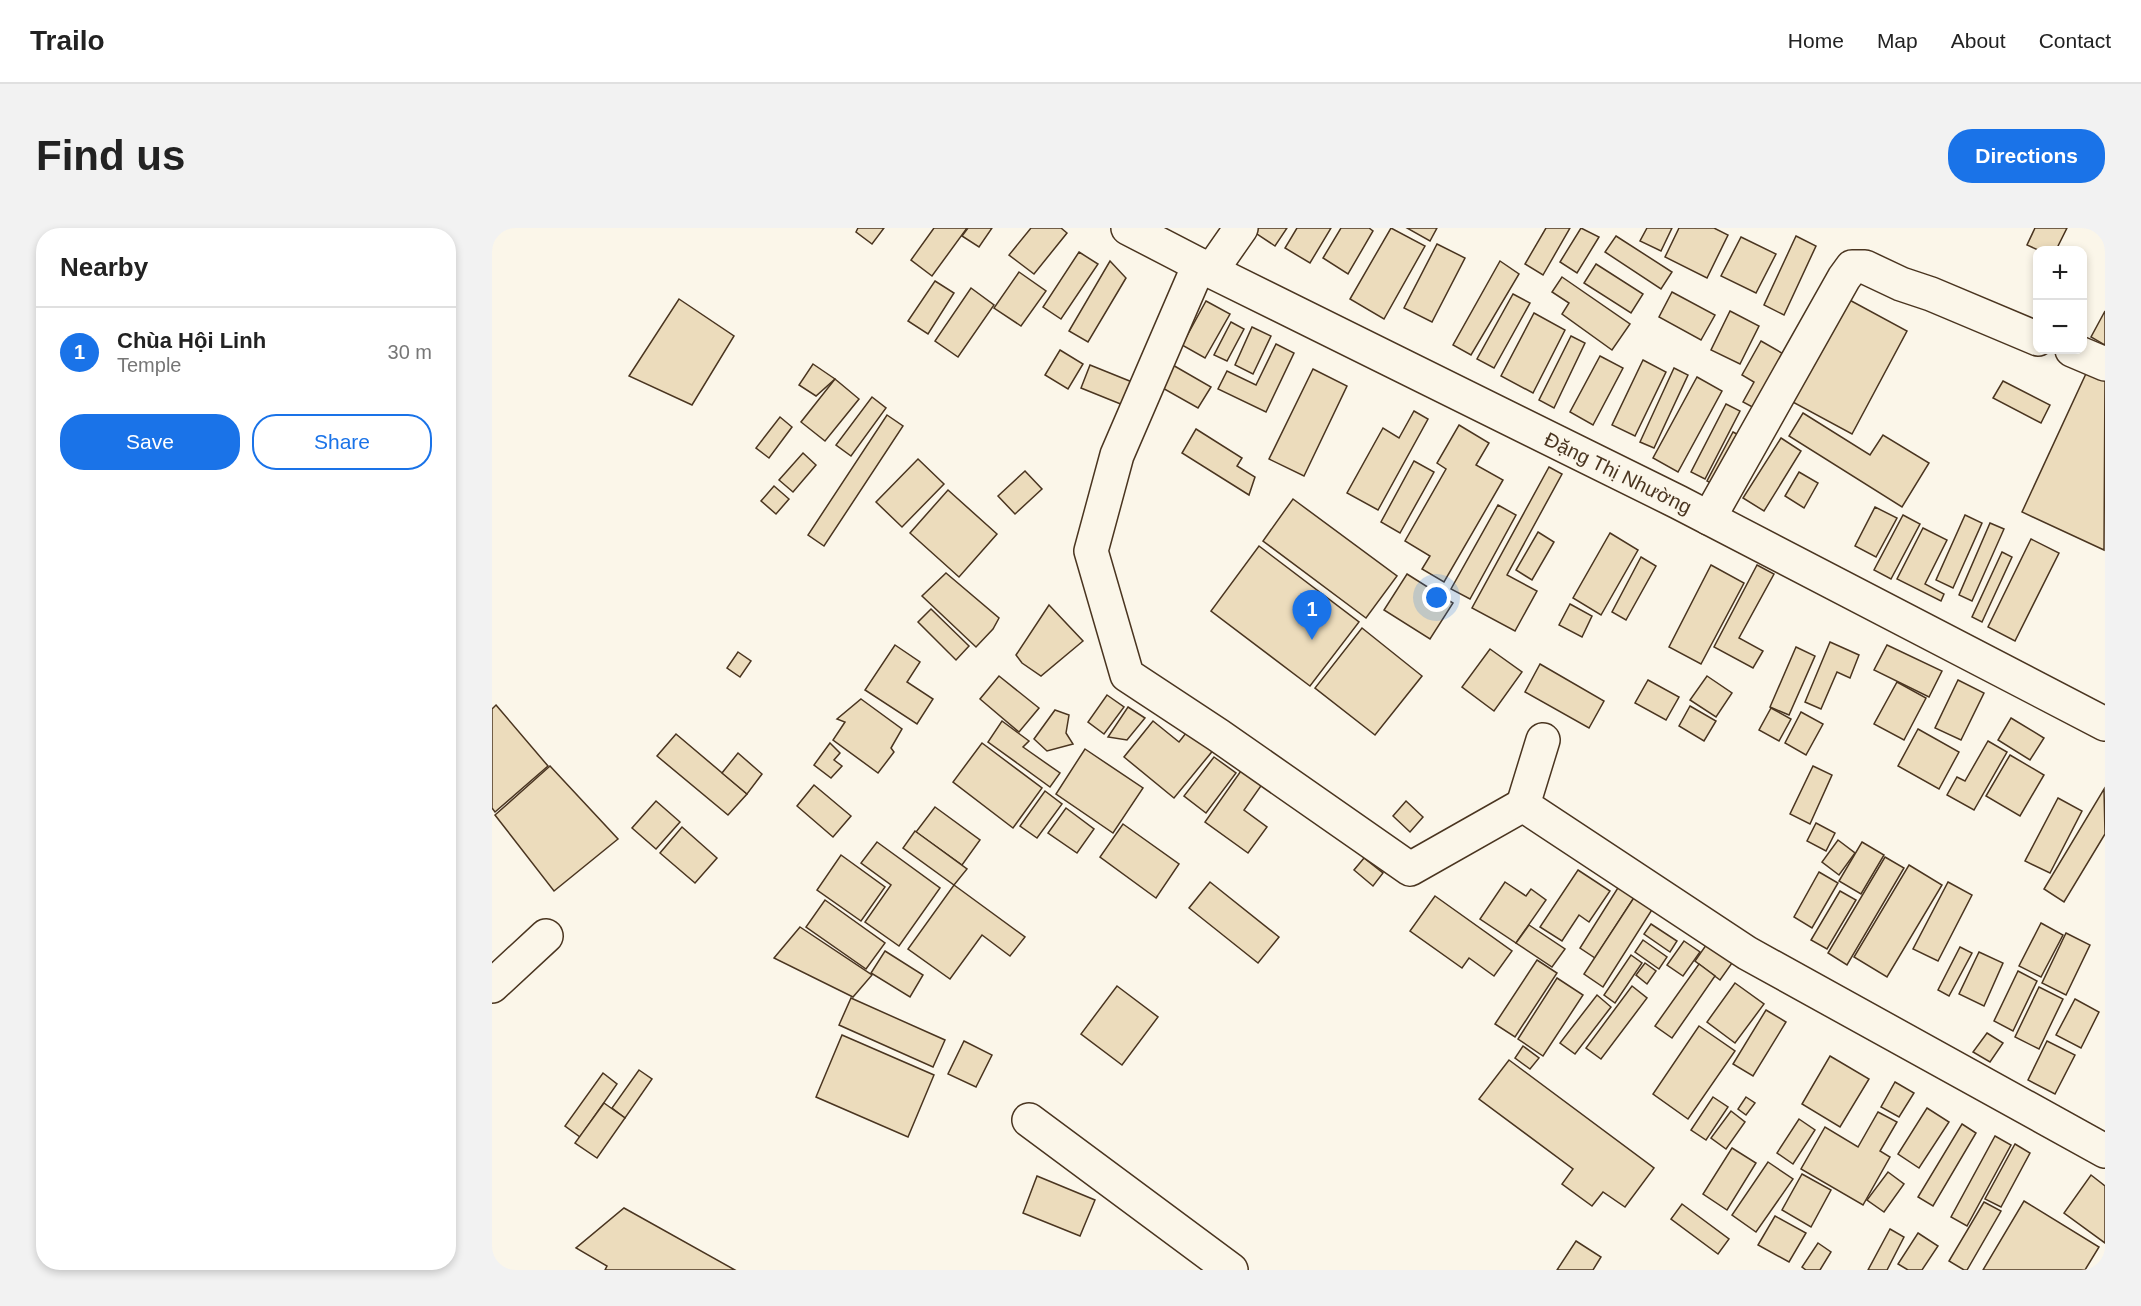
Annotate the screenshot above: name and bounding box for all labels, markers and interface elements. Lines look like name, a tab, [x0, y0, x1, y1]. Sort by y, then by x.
text: Trailo	[30, 25, 105, 56]
text: Home	[1788, 29, 1844, 52]
text: Map	[1877, 29, 1918, 52]
text: About	[1951, 29, 2006, 52]
text: Contact	[2039, 29, 2111, 52]
button: Directions	[1948, 129, 2105, 183]
text: Find us	[36, 132, 185, 179]
map controls	[2033, 246, 2087, 354]
button: +	[2033, 246, 2087, 300]
text: Nearby	[60, 252, 148, 282]
button: −	[2033, 300, 2087, 354]
text: Chùa Hội Linh	[117, 328, 266, 353]
text: 1	[74, 341, 85, 363]
text: 30 m	[388, 341, 432, 363]
text: Temple	[117, 354, 181, 376]
button: Save	[60, 414, 240, 470]
button: Share	[252, 414, 432, 470]
street label: Đặng Thị Nhường	[1541, 428, 1695, 518]
your location	[1422, 583, 1451, 612]
pin: 1	[1292, 590, 1332, 640]

